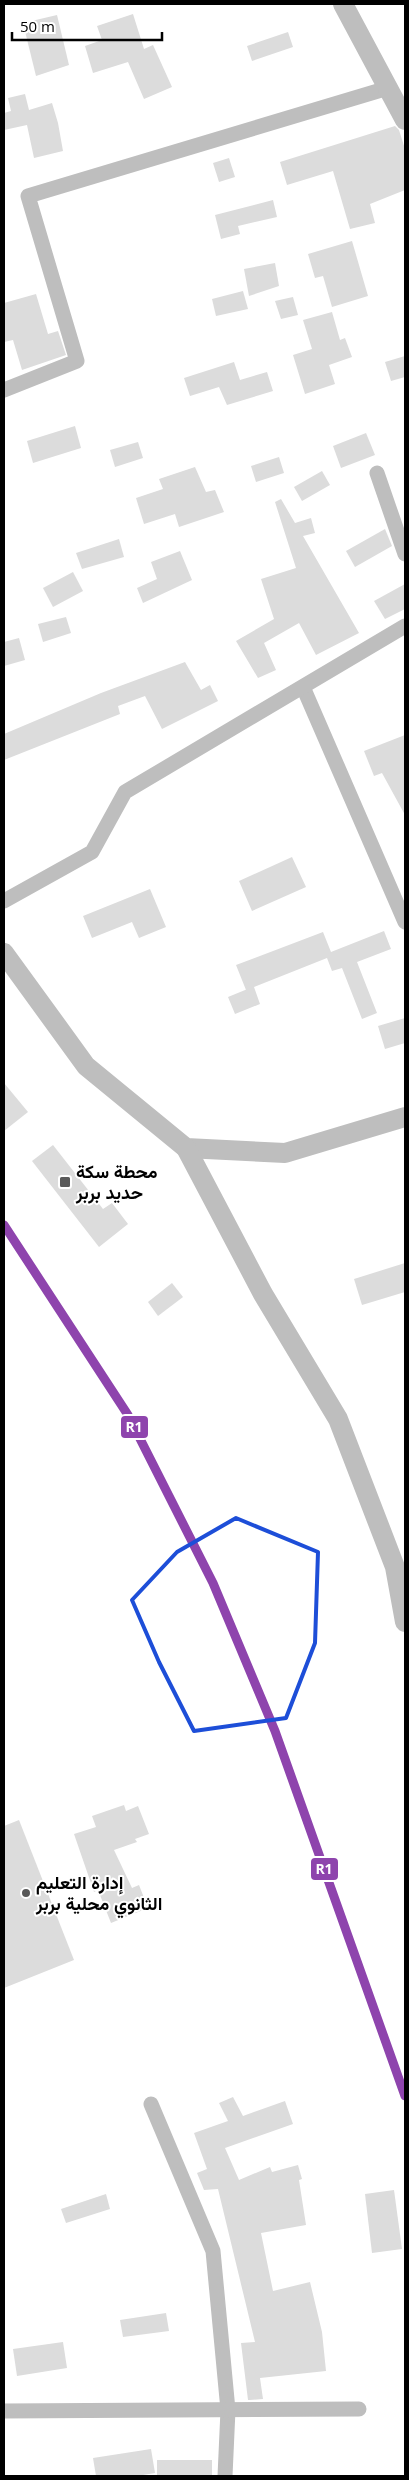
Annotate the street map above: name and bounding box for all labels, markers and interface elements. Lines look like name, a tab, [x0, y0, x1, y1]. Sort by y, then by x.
scale bar	[12, 10, 162, 42]
text: 50 m	[20, 16, 55, 36]
place label: محطة سكة حديد بربر	[75, 1159, 158, 1204]
marker: محطة سكة حديد بربر	[58, 1175, 72, 1189]
line badge: R1	[120, 1415, 149, 1439]
text: R1	[125, 1417, 143, 1436]
line badge: R1	[310, 1857, 339, 1881]
text: R1	[315, 1859, 333, 1878]
place label: إدارة التعليم الثانوي محلية بربر	[35, 1870, 162, 1919]
marker: إدارة التعليم الثانوي محلية بربر	[20, 1887, 32, 1899]

